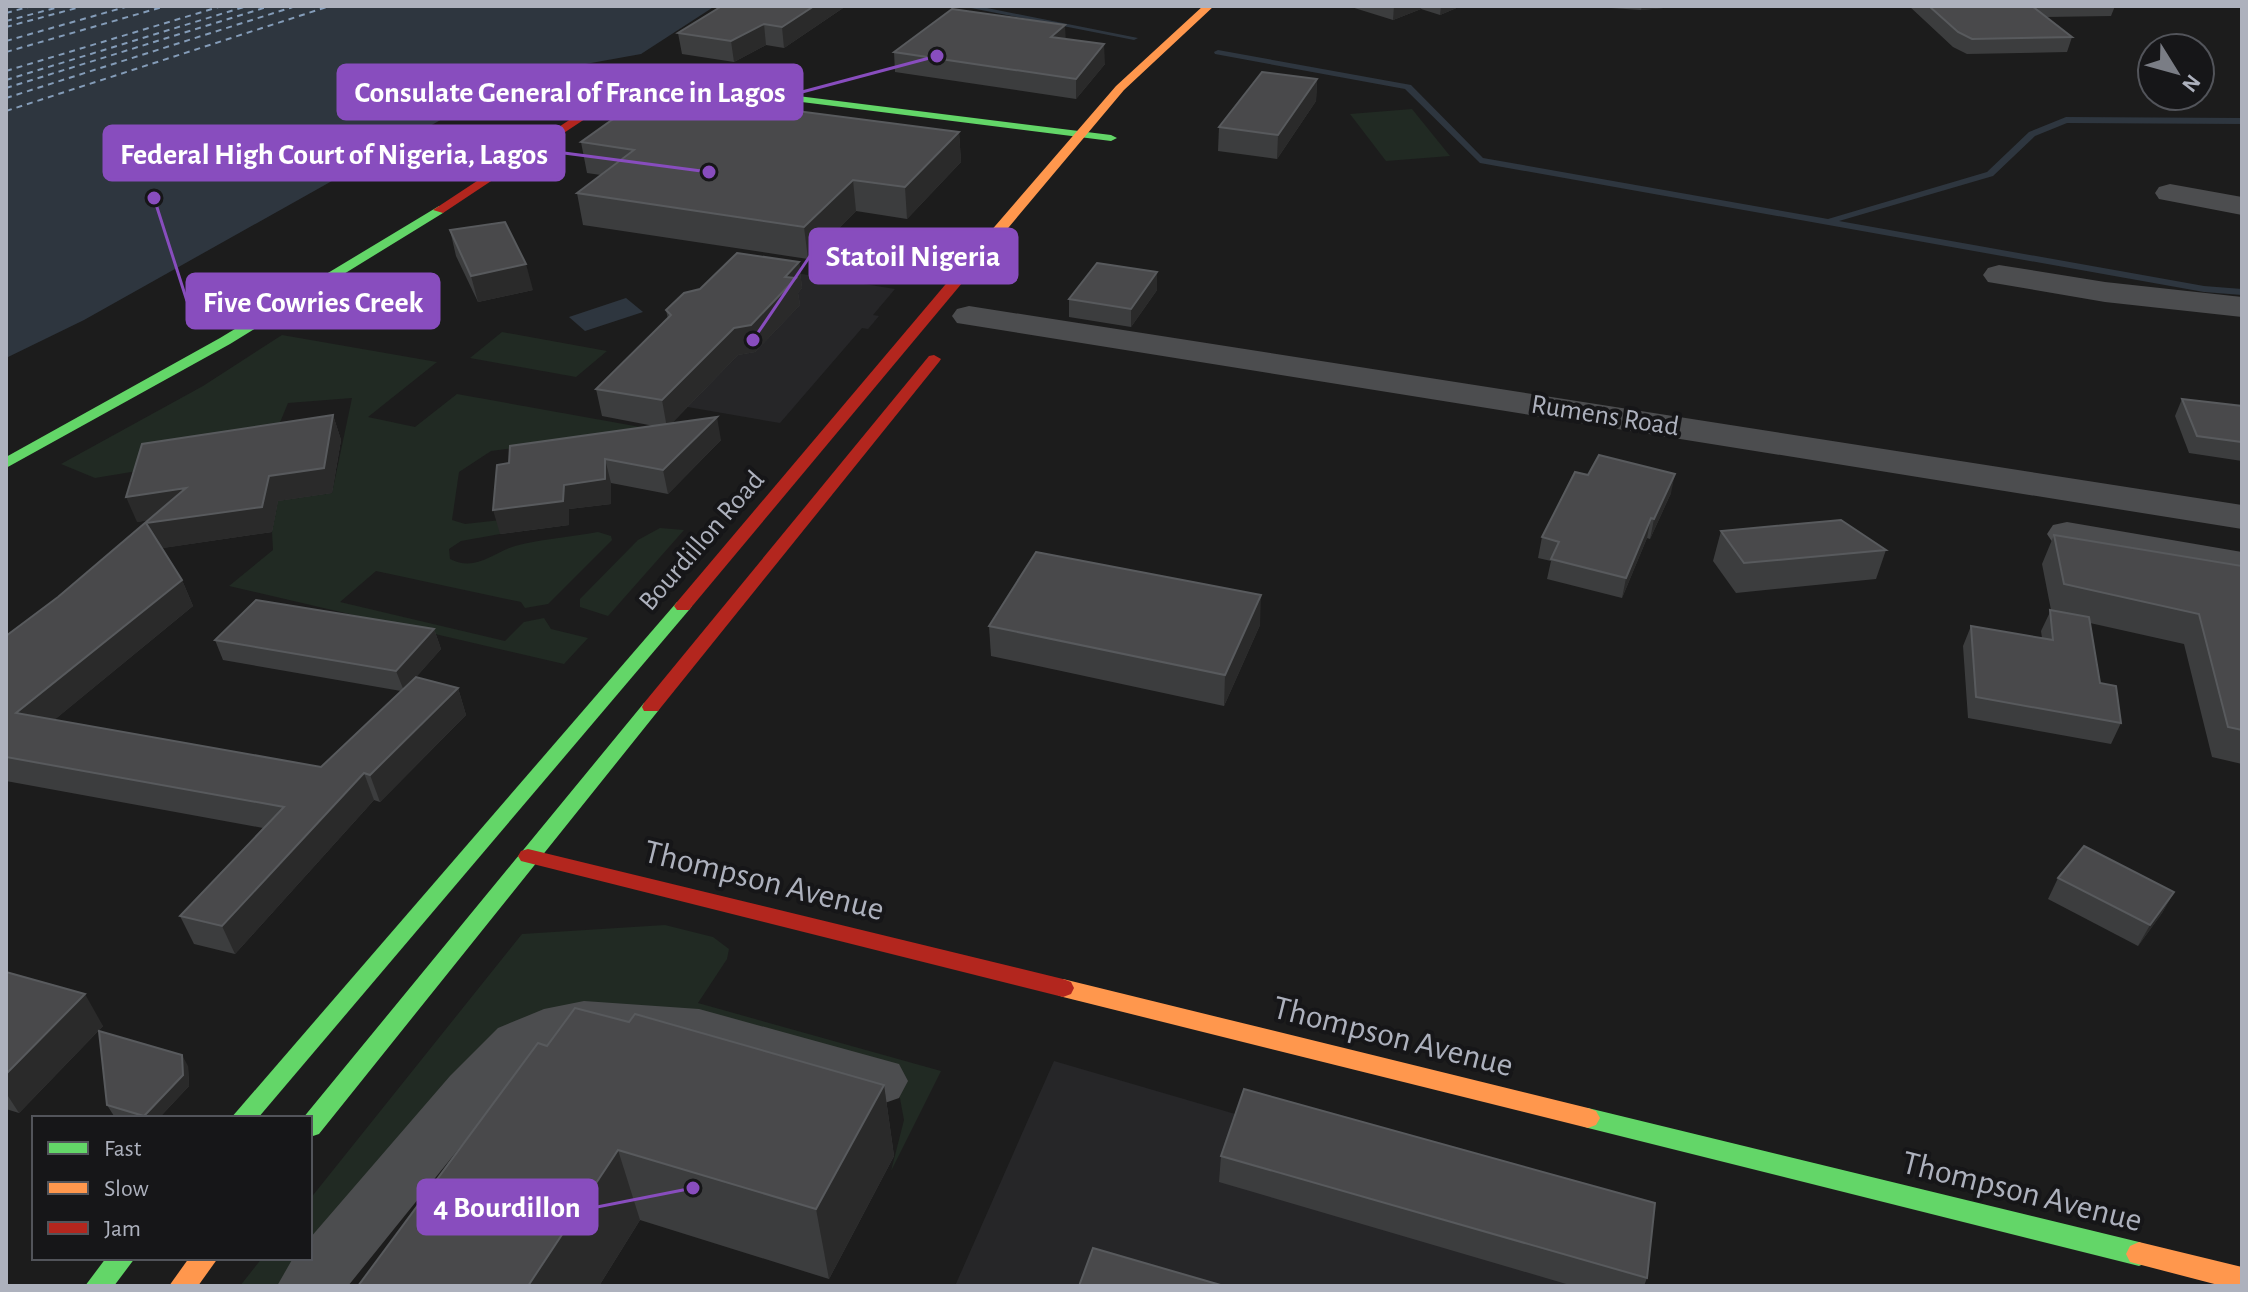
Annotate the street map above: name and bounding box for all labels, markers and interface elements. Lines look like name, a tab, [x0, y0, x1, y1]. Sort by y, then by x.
north arrow	[2136, 32, 2216, 112]
callout: Consulate General of France in Lagos	[338, 65, 802, 119]
text: N	[2178, 71, 2205, 96]
text: Consulate General of France in Lagos	[354, 78, 786, 108]
callout: Federal High Court of Nigeria, Lagos	[104, 126, 564, 180]
text: Federal High Court of Nigeria, Lagos	[120, 140, 548, 170]
callout: Statoil Nigeria	[810, 229, 1017, 283]
text: Statoil Nigeria	[826, 242, 1000, 272]
callout: Five Cowries Creek	[187, 274, 439, 328]
text: Five Cowries Creek	[203, 288, 423, 318]
street label: Rumens Road	[1529, 390, 1681, 442]
street label: Bourdillon Road	[634, 466, 770, 616]
street label: Thompson Avenue	[641, 835, 887, 927]
street label: Thompson Avenue	[1270, 991, 1516, 1083]
legend	[32, 1116, 312, 1260]
text: Fast	[104, 1137, 142, 1161]
street label: Thompson Avenue	[1899, 1146, 2145, 1238]
text: Slow	[104, 1177, 149, 1201]
callout: 4 Bourdillon	[418, 1180, 597, 1234]
text: 4 Bourdillon	[433, 1193, 581, 1223]
text: Jam	[104, 1217, 141, 1241]

